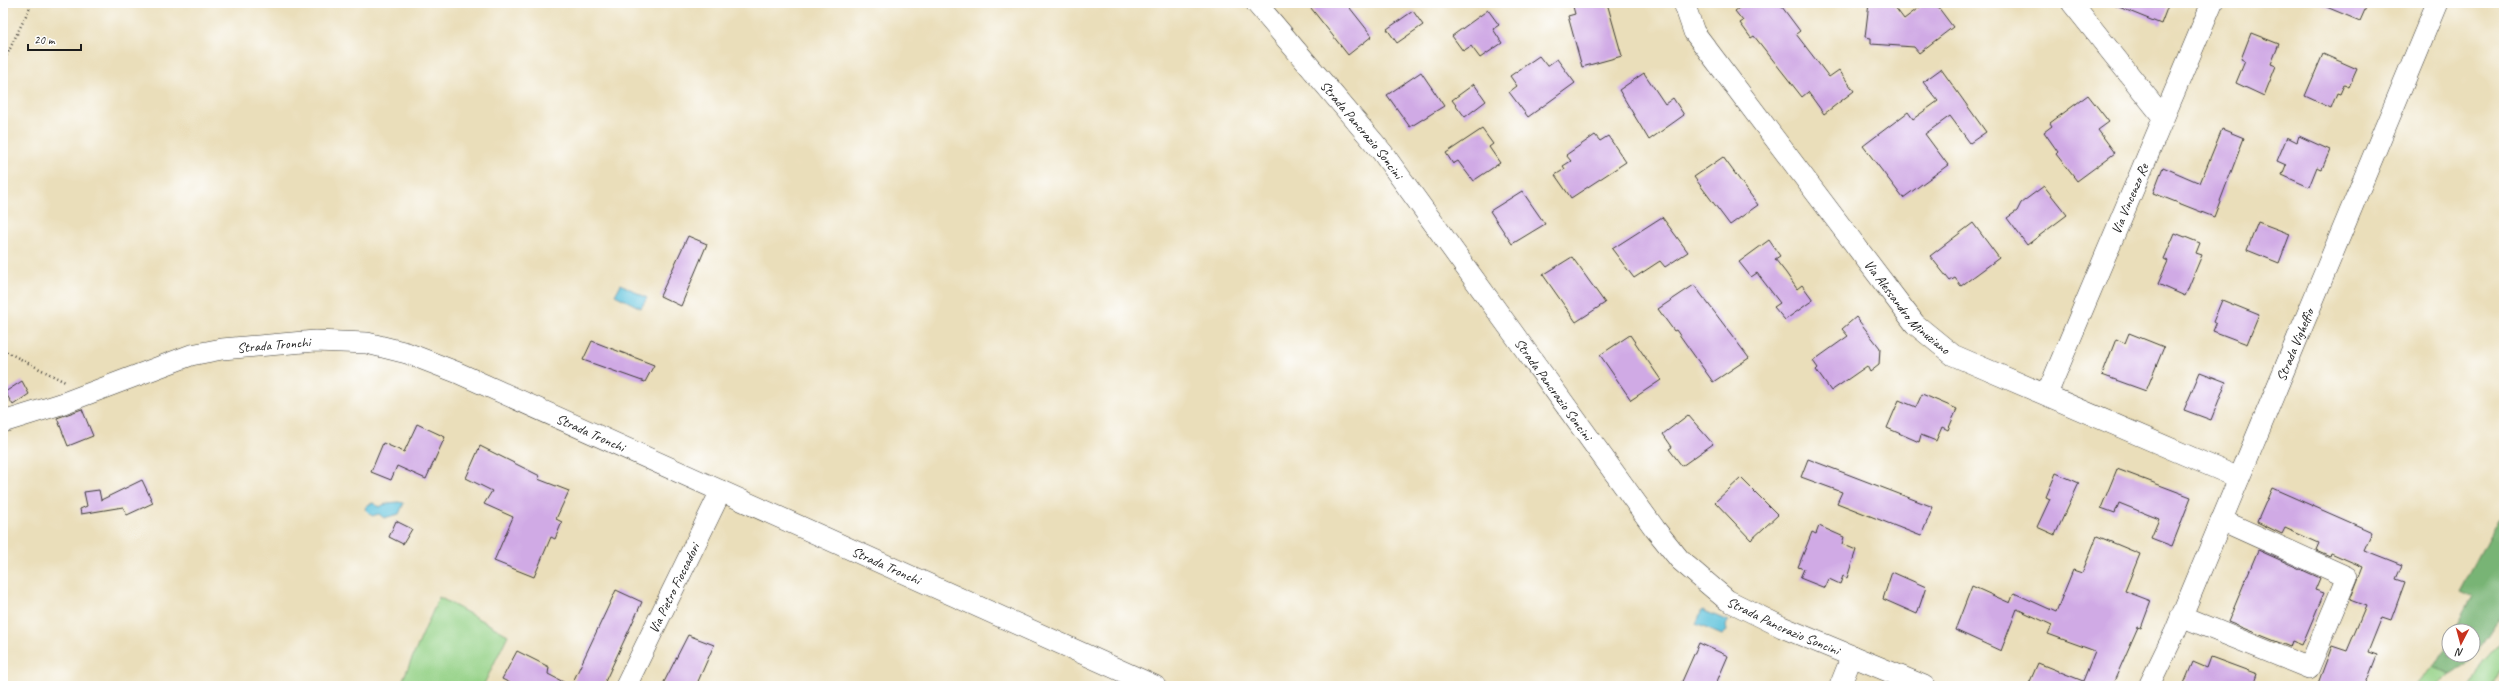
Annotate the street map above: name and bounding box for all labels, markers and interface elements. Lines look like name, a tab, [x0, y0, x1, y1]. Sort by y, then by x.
scale bar	[28, 26, 81, 52]
text: 20 m	[34, 32, 56, 48]
street label: Strada Pancrazio Soncini	[1316, 77, 1408, 184]
street label: Via Vincenzo Re	[2108, 160, 2153, 237]
street label: Via Alessandro Minuziano	[1860, 256, 1954, 359]
street label: Strada Vigheffio	[2272, 304, 2318, 384]
street label: Strada Tronchi	[236, 333, 313, 357]
street label: Strada Pancrazio Soncini	[1511, 335, 1597, 446]
street label: Strada Tronchi	[553, 410, 630, 457]
street label: Via Pietro Fioccadori	[645, 538, 704, 636]
street label: Strada Tronchi	[849, 543, 925, 589]
street label: Strada Pancrazio Soncini	[1724, 593, 1844, 660]
north arrow	[2441, 623, 2481, 663]
text: N	[2454, 645, 2464, 660]

